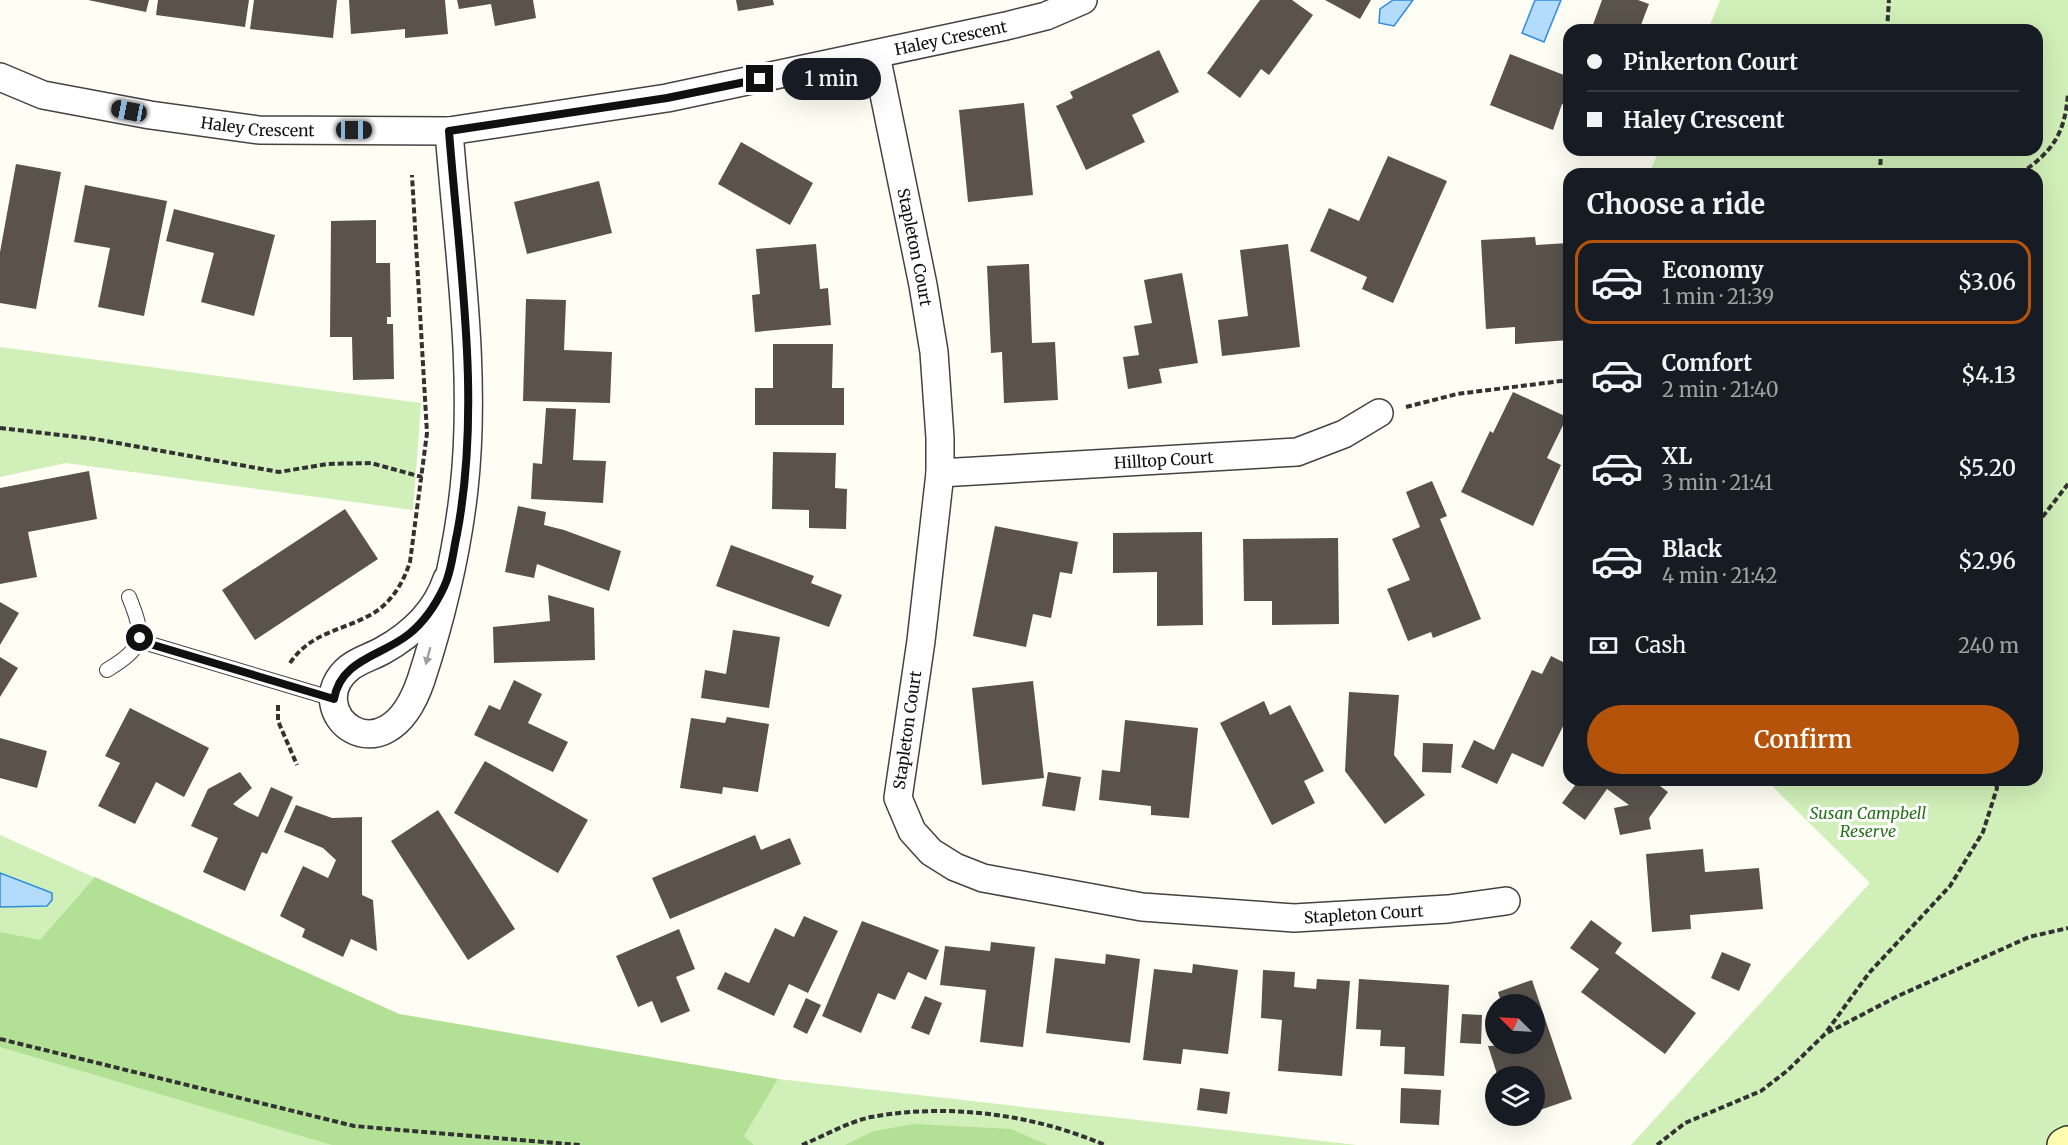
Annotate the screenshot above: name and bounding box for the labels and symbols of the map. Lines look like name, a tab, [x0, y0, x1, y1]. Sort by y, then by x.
street label: Haley Crescent	[893, 16, 1009, 59]
callout: 1 min	[781, 58, 880, 100]
route end	[746, 65, 773, 92]
car	[110, 99, 148, 123]
street label: Haley Crescent	[200, 112, 315, 140]
car	[336, 121, 372, 139]
street label: Stapleton Court	[893, 186, 936, 308]
street label: Hilltop Court	[1113, 447, 1215, 473]
route start	[126, 624, 153, 651]
one-way arrow	[423, 648, 432, 666]
street label: Stapleton Court	[889, 669, 925, 791]
park label: Susan Campbell Reserve	[1810, 803, 1926, 841]
street label: Stapleton Court	[1303, 900, 1425, 927]
north arrow	[1485, 994, 1545, 1054]

